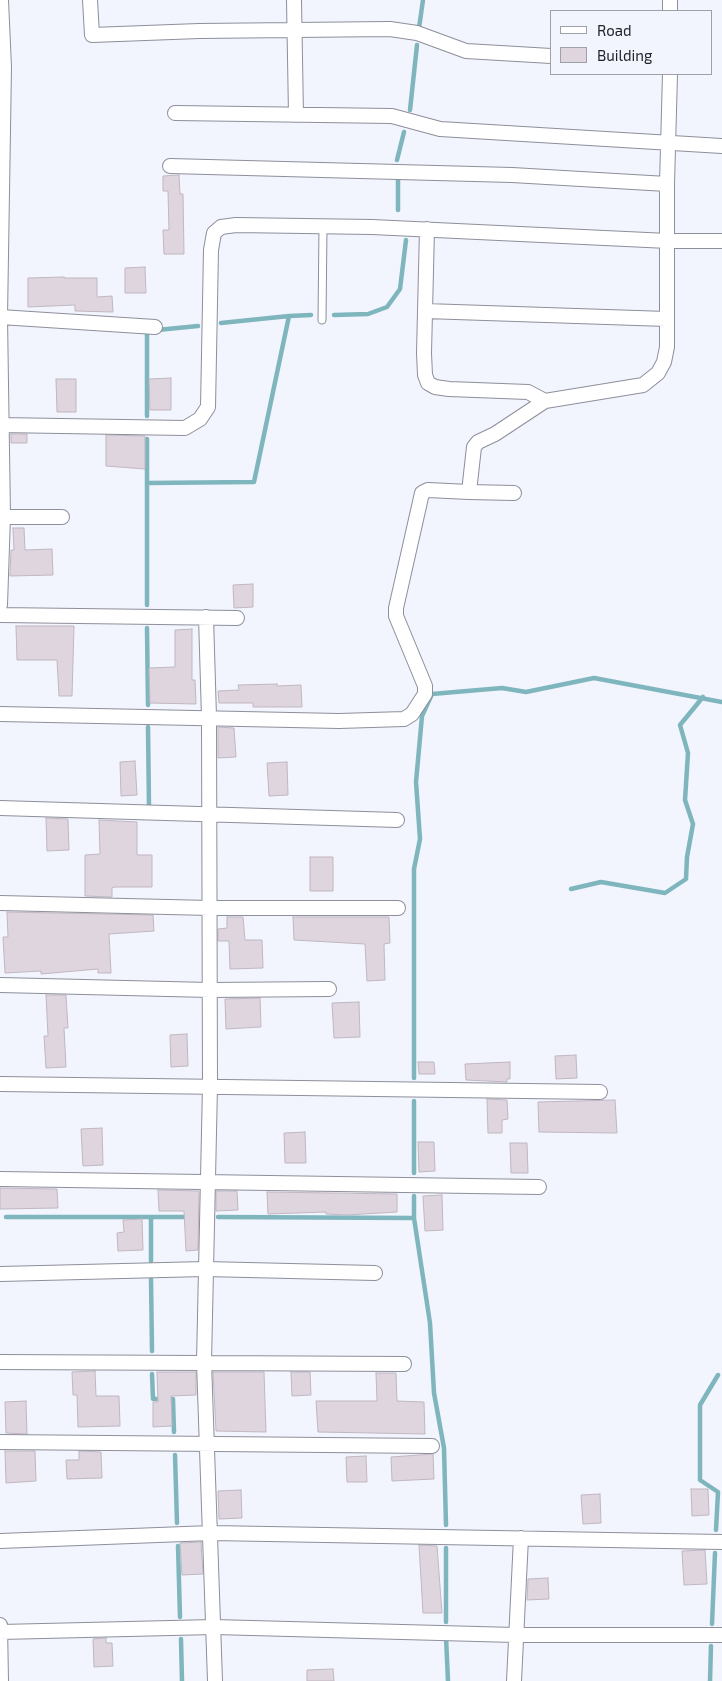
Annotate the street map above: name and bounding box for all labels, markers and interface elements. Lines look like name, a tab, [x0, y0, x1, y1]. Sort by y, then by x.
legend	[550, 10, 712, 75]
text: Road	[597, 21, 632, 39]
text: Building	[597, 46, 652, 64]

